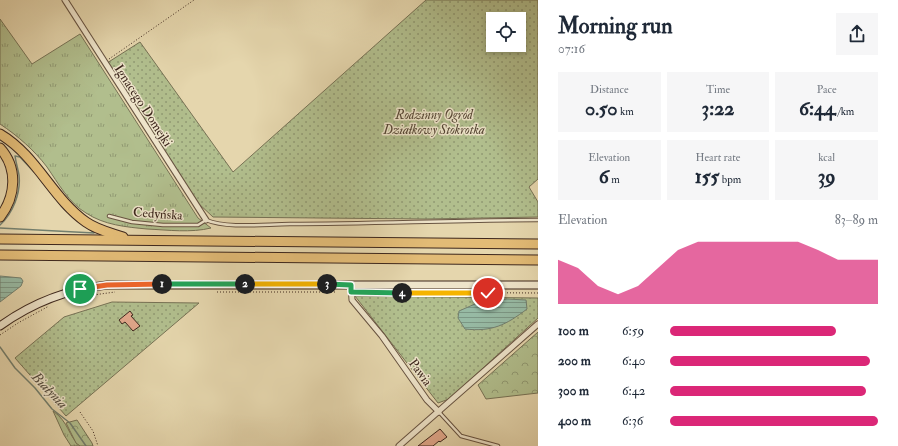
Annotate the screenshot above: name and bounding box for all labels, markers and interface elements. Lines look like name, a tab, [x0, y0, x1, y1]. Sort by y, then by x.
map controls	[486, 12, 526, 52]
button: locate	[486, 12, 526, 52]
text: Morning run	[558, 12, 673, 40]
button: share	[836, 13, 878, 55]
text: 07:16	[558, 41, 585, 57]
street label: Ignacego Domejki	[111, 61, 176, 150]
text: Distance	[590, 83, 629, 96]
text: Time	[706, 83, 730, 96]
text: Pace	[817, 83, 837, 96]
text: 0.50	[585, 96, 618, 121]
text: 3:22	[702, 96, 734, 121]
text: 6:44	[799, 96, 835, 121]
text: km	[618, 105, 634, 118]
text: /km	[835, 105, 854, 118]
park label: Rodzinny Ogród Działkowy Stokrotka	[382, 107, 485, 138]
text: Elevation	[588, 151, 630, 164]
text: Heart rate	[696, 151, 740, 164]
text: kcal	[818, 151, 835, 164]
text: 6	[599, 164, 609, 189]
text: 155	[695, 164, 719, 189]
text: 39	[818, 164, 836, 189]
text: m	[609, 173, 620, 186]
text: bpm	[719, 173, 741, 186]
street label: Cedyńska	[133, 204, 184, 225]
text: Elevation	[558, 212, 608, 228]
text: 83–89 m	[835, 212, 878, 228]
pin	[63, 272, 97, 306]
pin: 1	[152, 274, 172, 294]
pin: 2	[235, 274, 255, 294]
pin: 3	[317, 274, 337, 294]
pin	[471, 276, 505, 310]
text: 1	[160, 277, 164, 290]
text: 2	[242, 277, 248, 290]
text: 3	[325, 277, 329, 290]
icon: arrive	[69, 278, 91, 300]
icon: check	[477, 282, 499, 304]
pin: 4	[392, 283, 412, 303]
text: 4	[399, 286, 405, 299]
text: 100 m	[558, 323, 589, 339]
text: 6:59	[622, 323, 644, 339]
text: 200 m	[558, 353, 591, 369]
text: 6:40	[622, 353, 645, 369]
street label: Pawia	[405, 356, 436, 390]
water label: Białynia	[27, 368, 72, 413]
text: 300 m	[558, 383, 589, 399]
text: 6:42	[622, 383, 645, 399]
text: 400 m	[558, 413, 591, 429]
text: 6:36	[622, 413, 643, 429]

